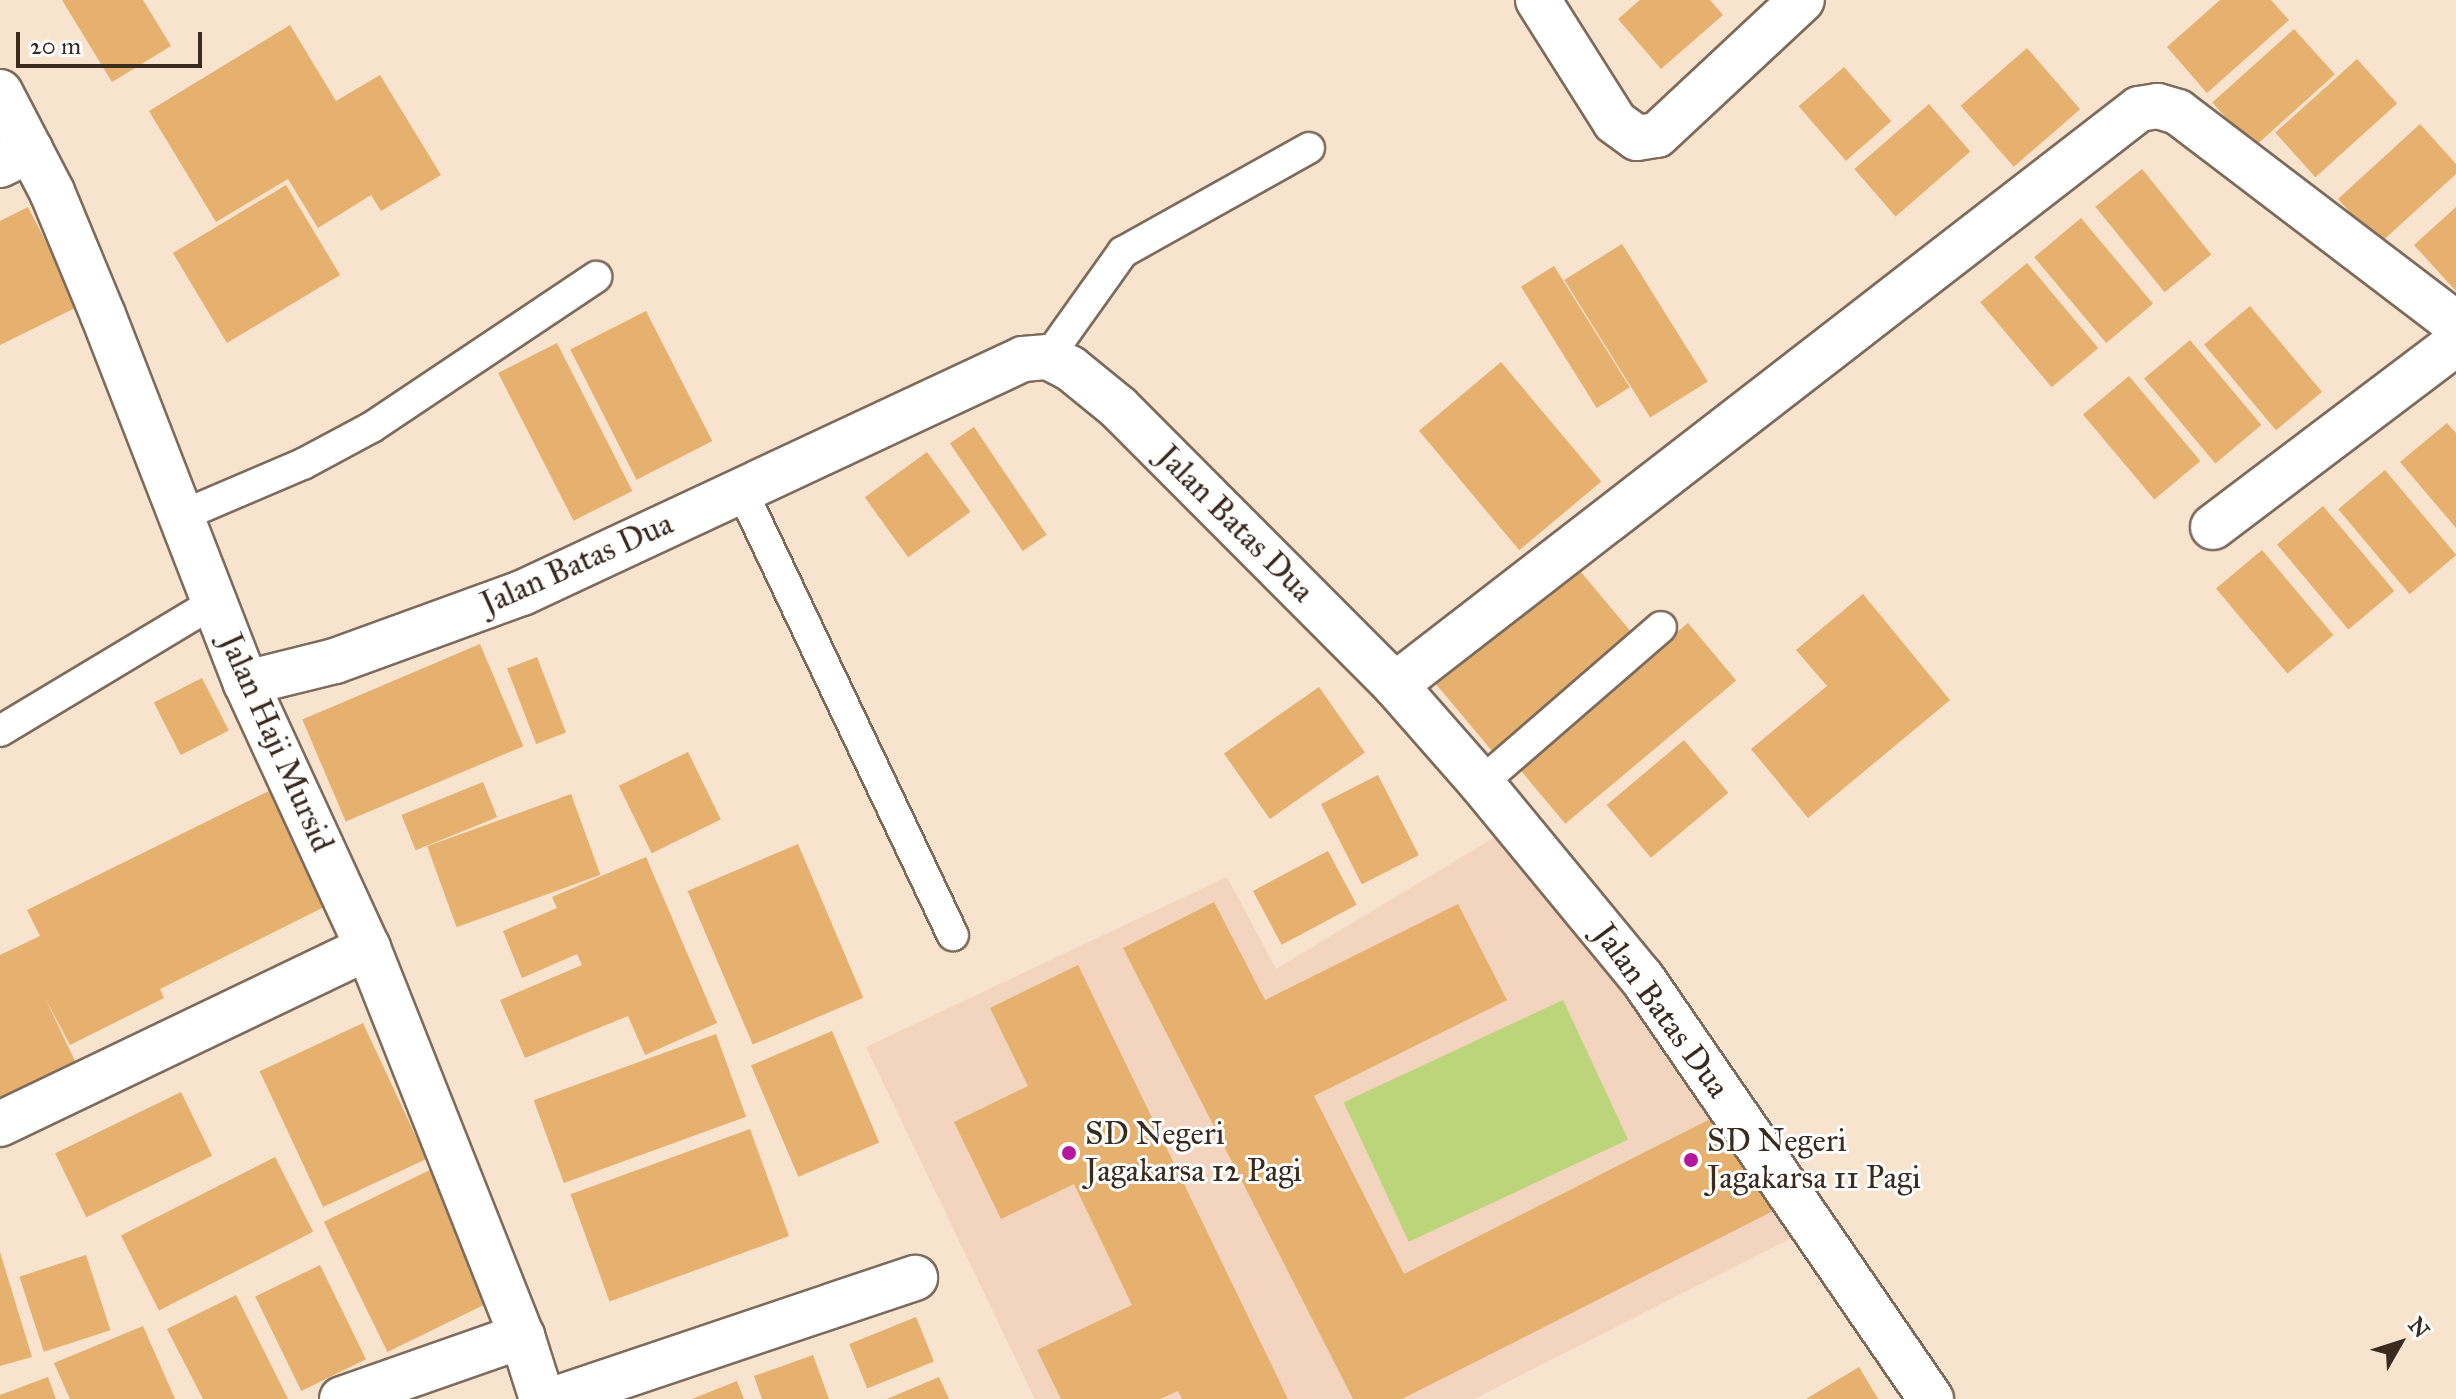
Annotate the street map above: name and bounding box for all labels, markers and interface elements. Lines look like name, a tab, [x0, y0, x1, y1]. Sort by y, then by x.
scale bar	[20, 16, 206, 66]
text: 20 m	[30, 31, 81, 61]
street label: Jalan Batas Dua	[1149, 438, 1321, 610]
street label: Jalan Batas Dua	[475, 505, 679, 623]
street label: Jalan Haji Mursid	[211, 628, 341, 858]
street label: Jalan Batas Dua	[1585, 916, 1737, 1106]
place label: SD Negeri Jagakarsa 12 Pagi	[1085, 1116, 1302, 1191]
place label: SD Negeri Jagakarsa 11 Pagi	[1707, 1123, 1921, 1198]
marker: SD Negeri Jagakarsa 12 Pagi	[1060, 1144, 1078, 1162]
marker: SD Negeri Jagakarsa 11 Pagi	[1682, 1151, 1700, 1169]
north arrow	[2360, 1303, 2440, 1383]
text: N	[2403, 1312, 2435, 1343]

